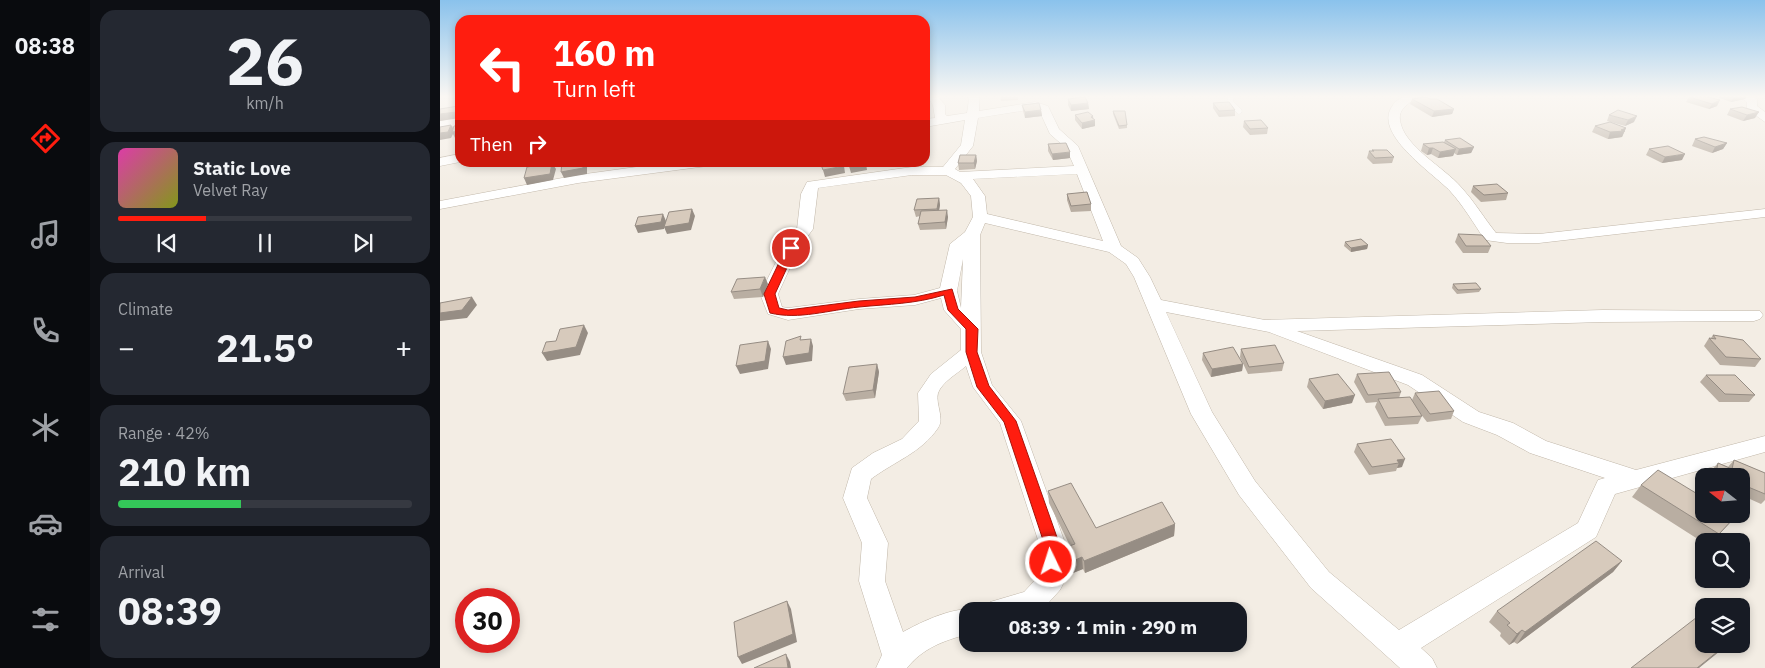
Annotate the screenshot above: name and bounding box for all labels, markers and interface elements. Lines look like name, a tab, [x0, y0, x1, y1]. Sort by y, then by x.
text: 26	[226, 18, 304, 103]
text: 160 m	[553, 30, 656, 76]
text: 08:38	[15, 31, 75, 60]
icon: left	[470, 35, 535, 100]
text: Turn left	[553, 74, 636, 103]
text: km/h	[246, 93, 284, 113]
icon: directions	[28, 121, 63, 156]
icon: right	[523, 130, 551, 158]
text: Then	[470, 132, 513, 156]
text: Static Love	[193, 156, 291, 180]
text: Velvet Ray	[193, 180, 268, 200]
icon: music	[28, 217, 63, 252]
pin	[770, 227, 812, 269]
icon: previous	[153, 229, 181, 257]
icon: pause	[251, 229, 279, 257]
icon: next	[349, 229, 377, 257]
icon: arrive	[777, 234, 805, 262]
text: Climate	[118, 299, 173, 319]
icon: phone	[28, 313, 63, 348]
text: 21.5°	[216, 323, 314, 372]
text: −	[118, 329, 135, 366]
text: +	[395, 329, 412, 366]
icon: climate	[28, 410, 63, 445]
text: Range · 42%	[118, 423, 210, 443]
text: 210 km	[118, 447, 251, 496]
north arrow	[1695, 468, 1750, 522]
map controls	[1695, 468, 1750, 653]
icon: car	[28, 506, 63, 541]
button: search	[1695, 533, 1750, 588]
position arrow	[1024, 535, 1076, 587]
text: Arrival	[118, 562, 165, 582]
text: 08:39	[118, 586, 222, 635]
speed limit sign: 30	[455, 588, 520, 653]
button: layers	[1695, 598, 1750, 653]
icon: filters	[28, 602, 63, 637]
text: 08:39 · 1 min · 290 m	[1009, 615, 1197, 639]

